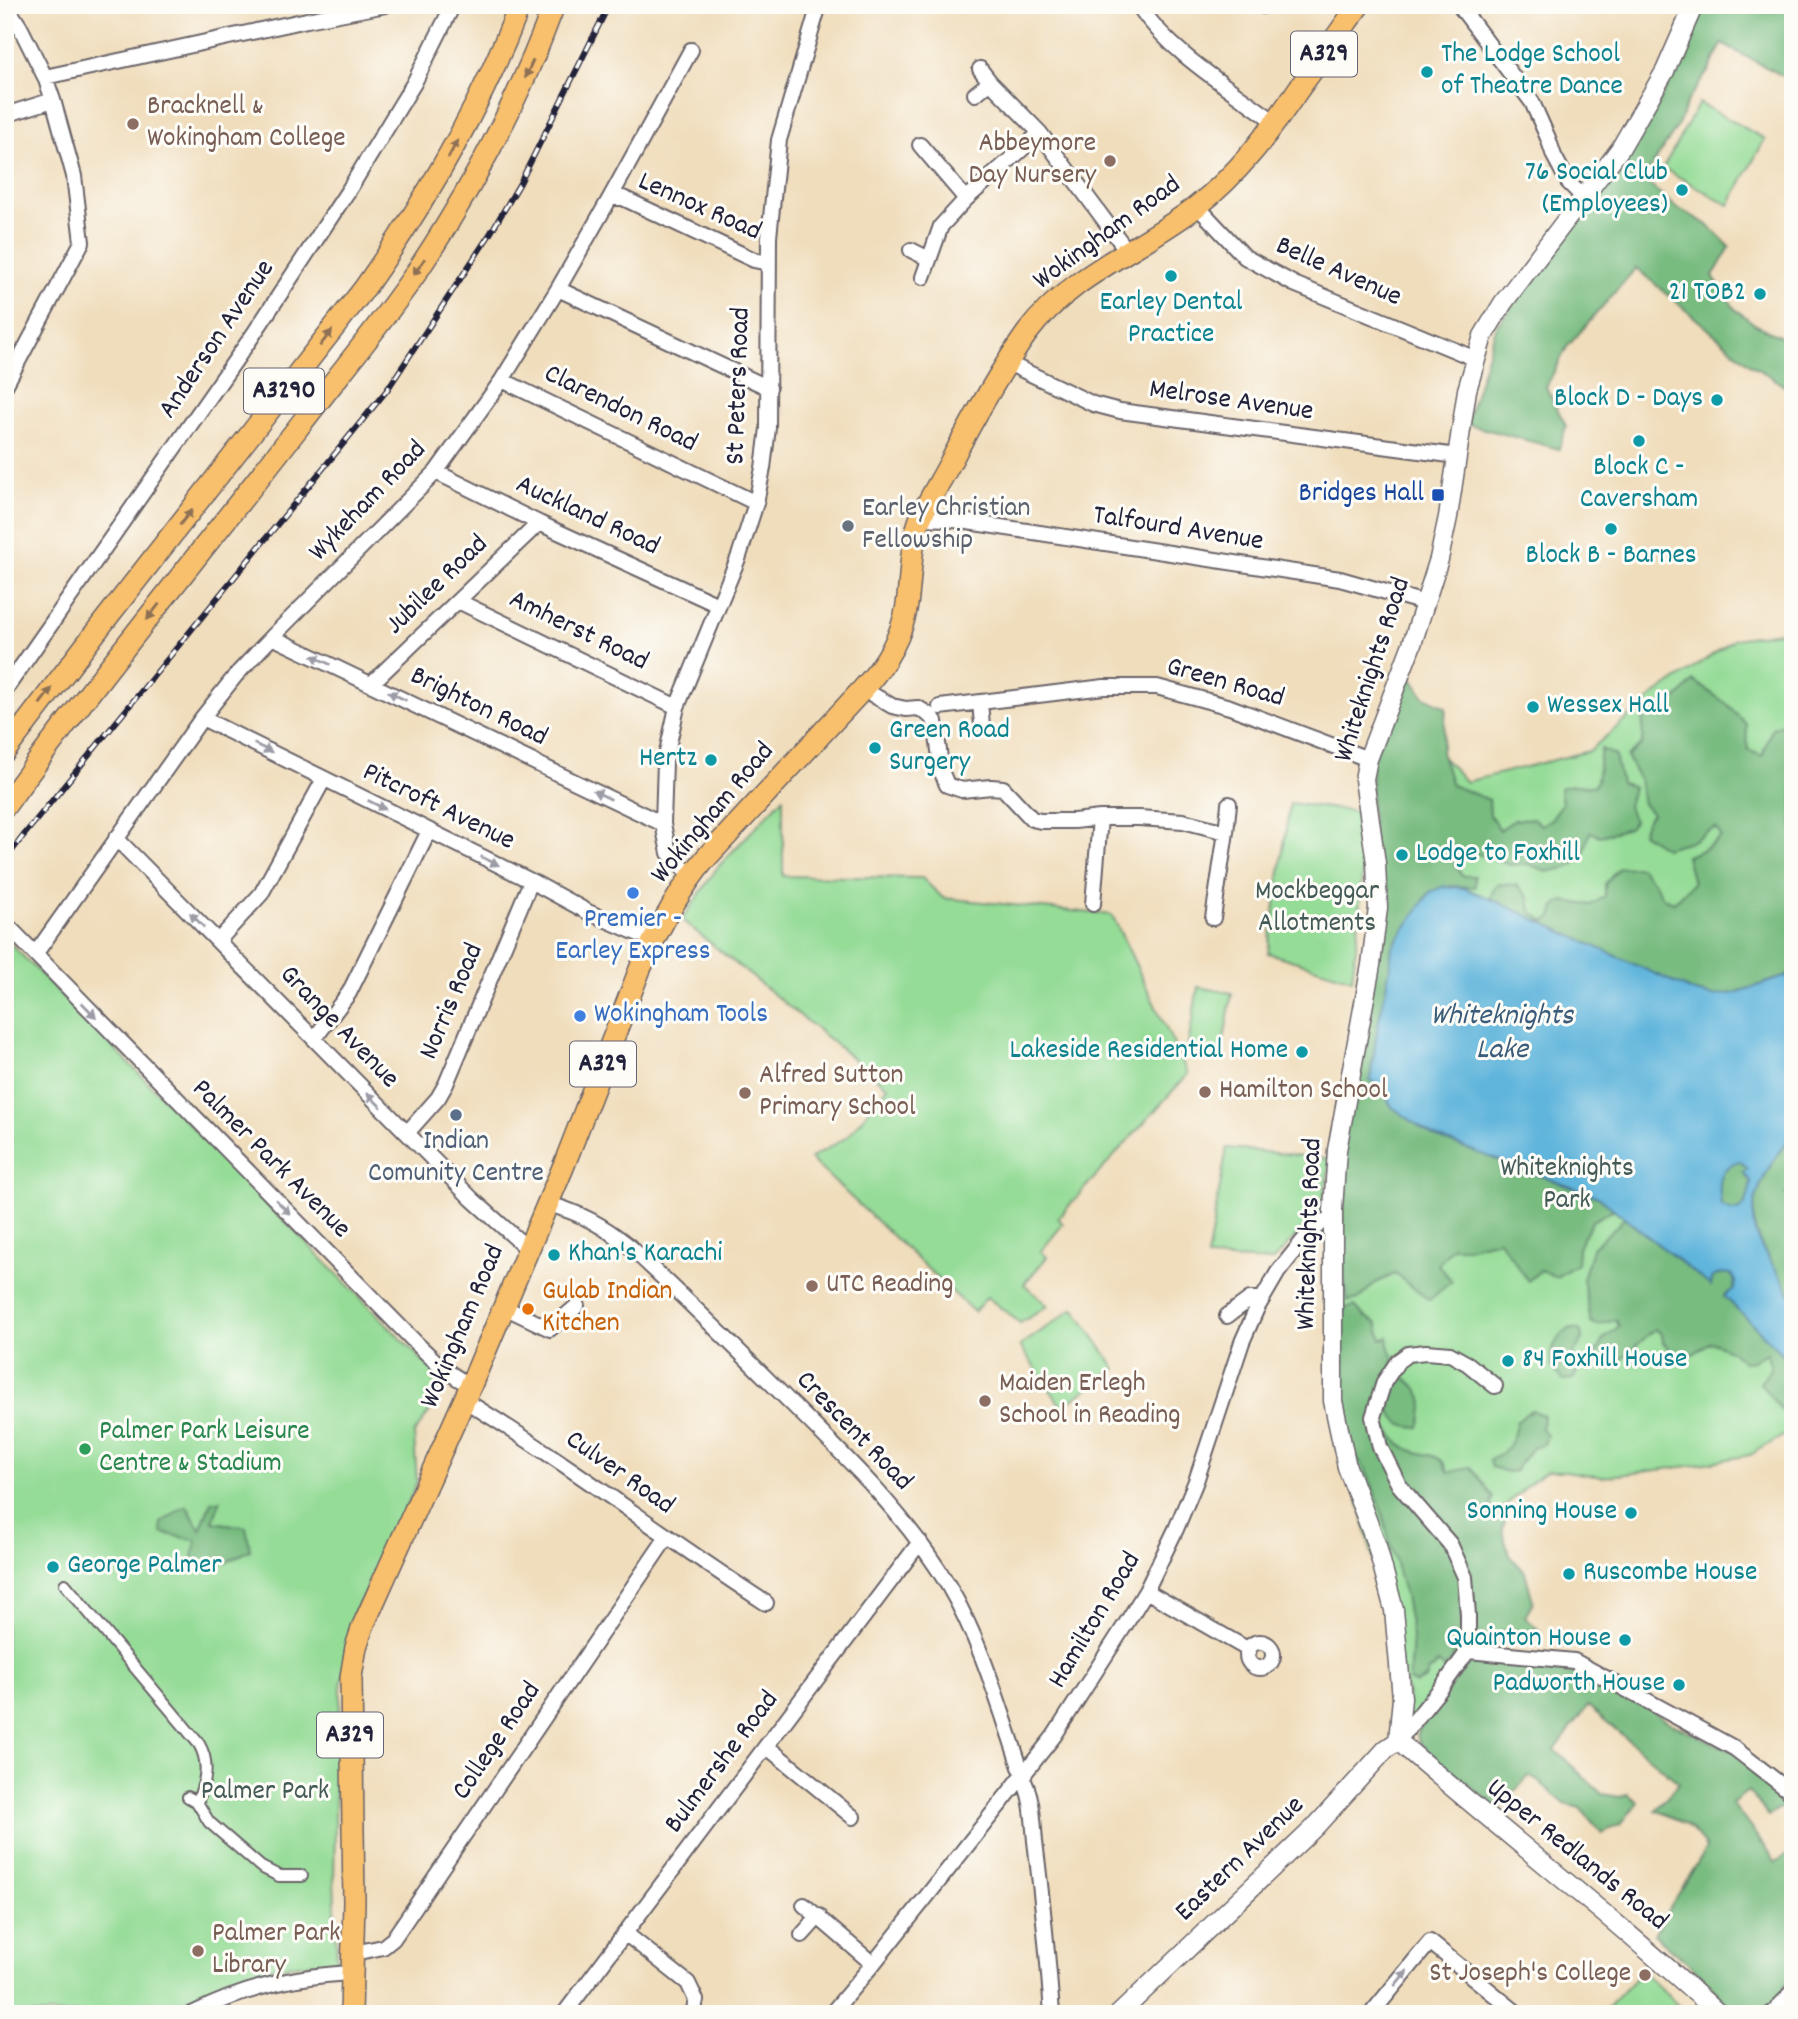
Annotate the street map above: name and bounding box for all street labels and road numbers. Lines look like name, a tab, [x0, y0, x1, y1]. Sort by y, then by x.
road number: A329	[1291, 32, 1357, 76]
street label: Lennox Road	[631, 163, 767, 253]
street label: Wokingham Road	[1026, 167, 1190, 301]
street label: Belle Avenue	[1269, 227, 1407, 319]
street label: Anderson Avenue	[150, 252, 286, 428]
street label: St Peters Road	[717, 306, 763, 466]
street label: Clarendon Road	[536, 356, 704, 464]
road number: A3290	[244, 368, 324, 414]
street label: Melrose Avenue	[1146, 371, 1316, 433]
street label: Wykeham Road	[301, 432, 437, 572]
street label: Auckland Road	[508, 466, 666, 568]
street label: Talfourd Avenue	[1090, 497, 1266, 563]
street label: Jubilee Road	[377, 527, 499, 645]
street label: Whiteknights Road	[1325, 572, 1423, 768]
street label: Amherst Road	[501, 581, 655, 683]
street label: Green Road	[1161, 648, 1289, 720]
street label: Brighton Road	[403, 658, 553, 758]
street label: Wokingham Road	[643, 734, 785, 894]
street label: Pitcroft Avenue	[355, 754, 521, 862]
street label: Norris Road	[411, 938, 495, 1066]
street label: Grange Avenue	[269, 957, 407, 1099]
road number: A329	[570, 1042, 636, 1086]
street label: Palmer Park Avenue	[181, 1071, 359, 1249]
street label: Whiteknights Road	[1288, 1137, 1334, 1331]
street label: Wokingham Road	[412, 1239, 516, 1415]
street label: Crescent Road	[785, 1363, 921, 1501]
street label: Culver Road	[556, 1422, 682, 1526]
street label: Hamilton Road	[1039, 1545, 1153, 1697]
street label: College Road	[444, 1675, 552, 1809]
street label: Bulmershe Road	[656, 1683, 790, 1843]
road number: A329	[317, 1712, 383, 1758]
street label: Upper Redlands Road	[1476, 1770, 1676, 1942]
street label: Eastern Avenue	[1167, 1788, 1315, 1932]

